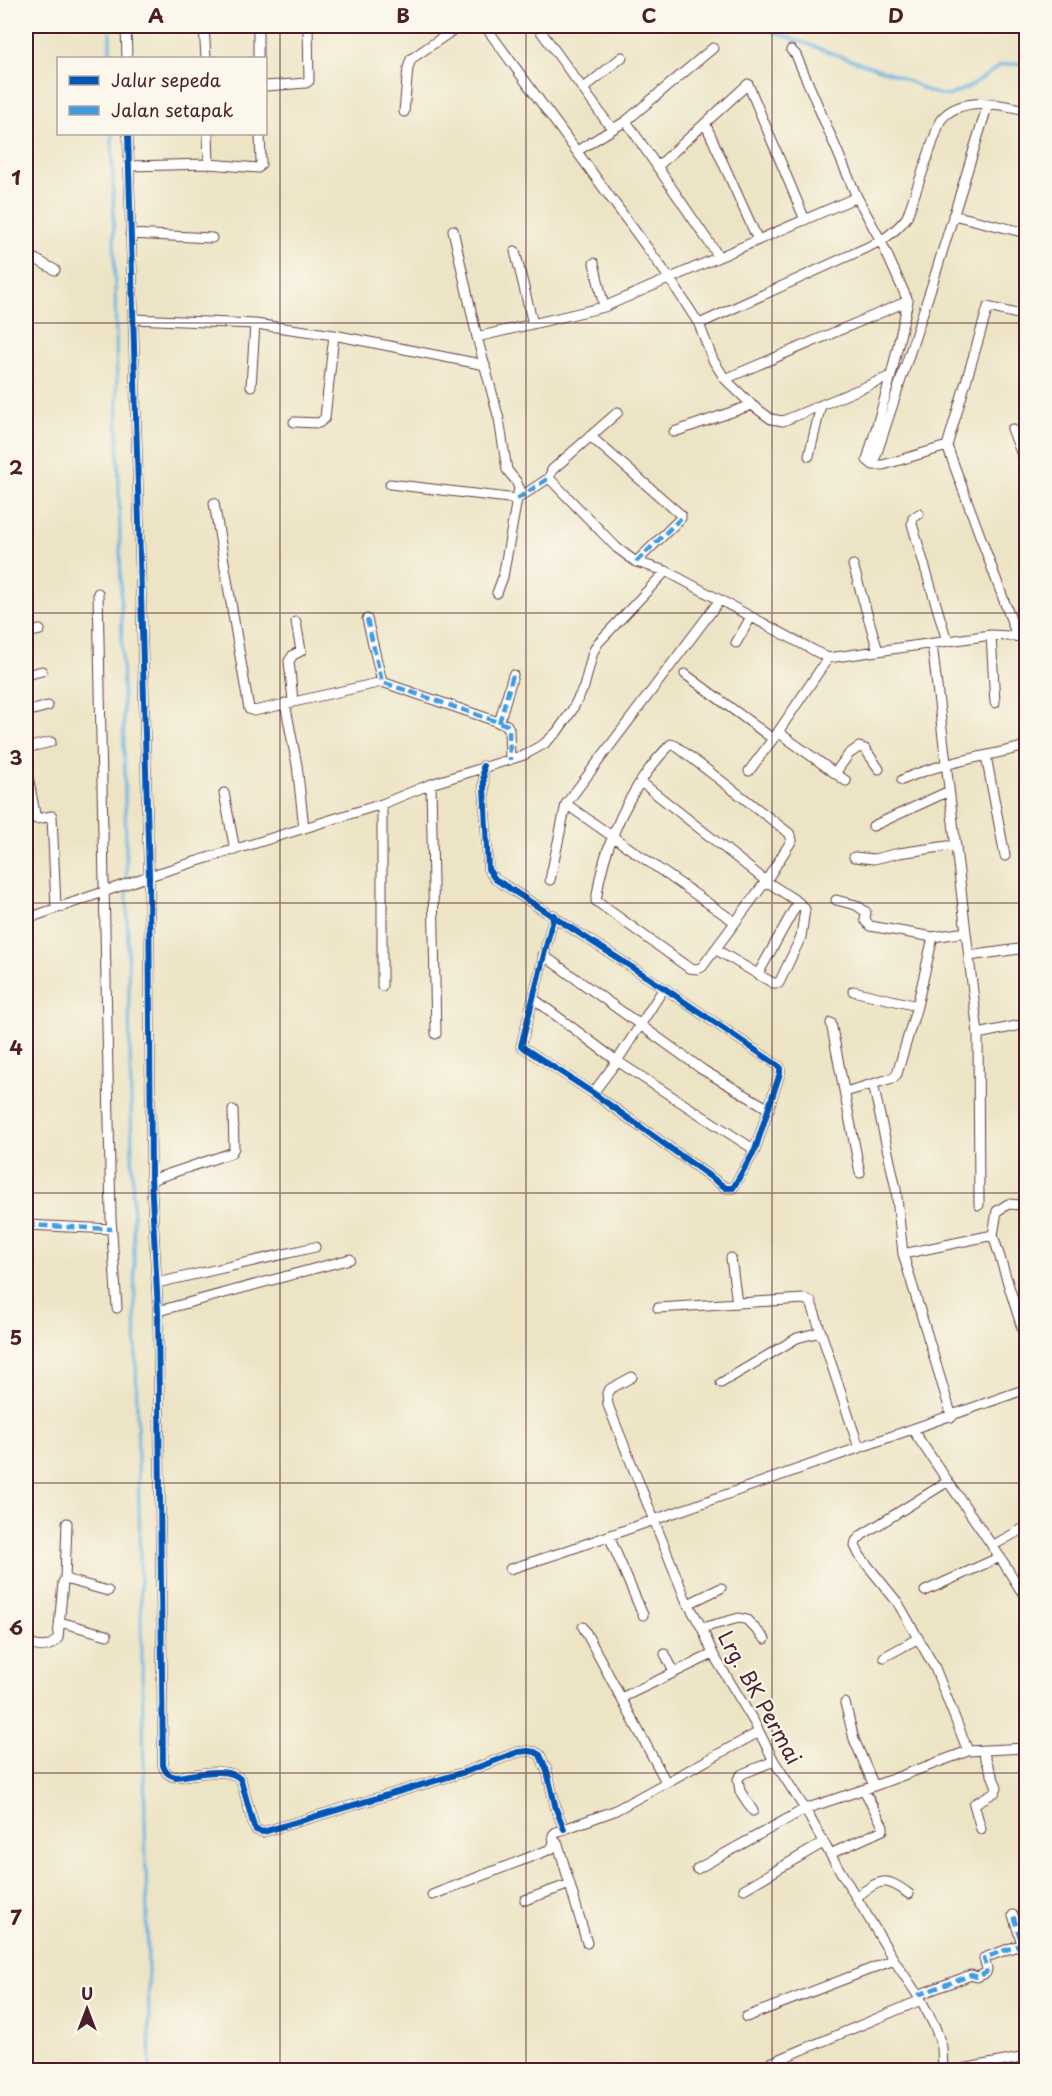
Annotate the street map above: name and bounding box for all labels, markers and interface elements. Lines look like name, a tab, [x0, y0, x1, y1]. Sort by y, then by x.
text: A	[148, 0, 164, 30]
text: B	[396, 0, 410, 30]
text: C	[641, 0, 657, 30]
text: D	[888, 0, 904, 30]
legend	[57, 57, 267, 135]
text: Jalur sepeda	[111, 66, 221, 93]
text: Jalan setapak	[111, 96, 233, 123]
text: 1	[11, 162, 21, 192]
text: 2	[9, 452, 23, 482]
text: 3	[9, 742, 23, 772]
text: 4	[9, 1032, 23, 1062]
text: 5	[10, 1322, 22, 1352]
text: 6	[9, 1612, 23, 1642]
street label: Lrg. BK Permai	[711, 1624, 811, 1770]
text: 7	[10, 1902, 22, 1932]
north arrow	[57, 1979, 117, 2039]
text: U	[81, 1981, 93, 2005]

